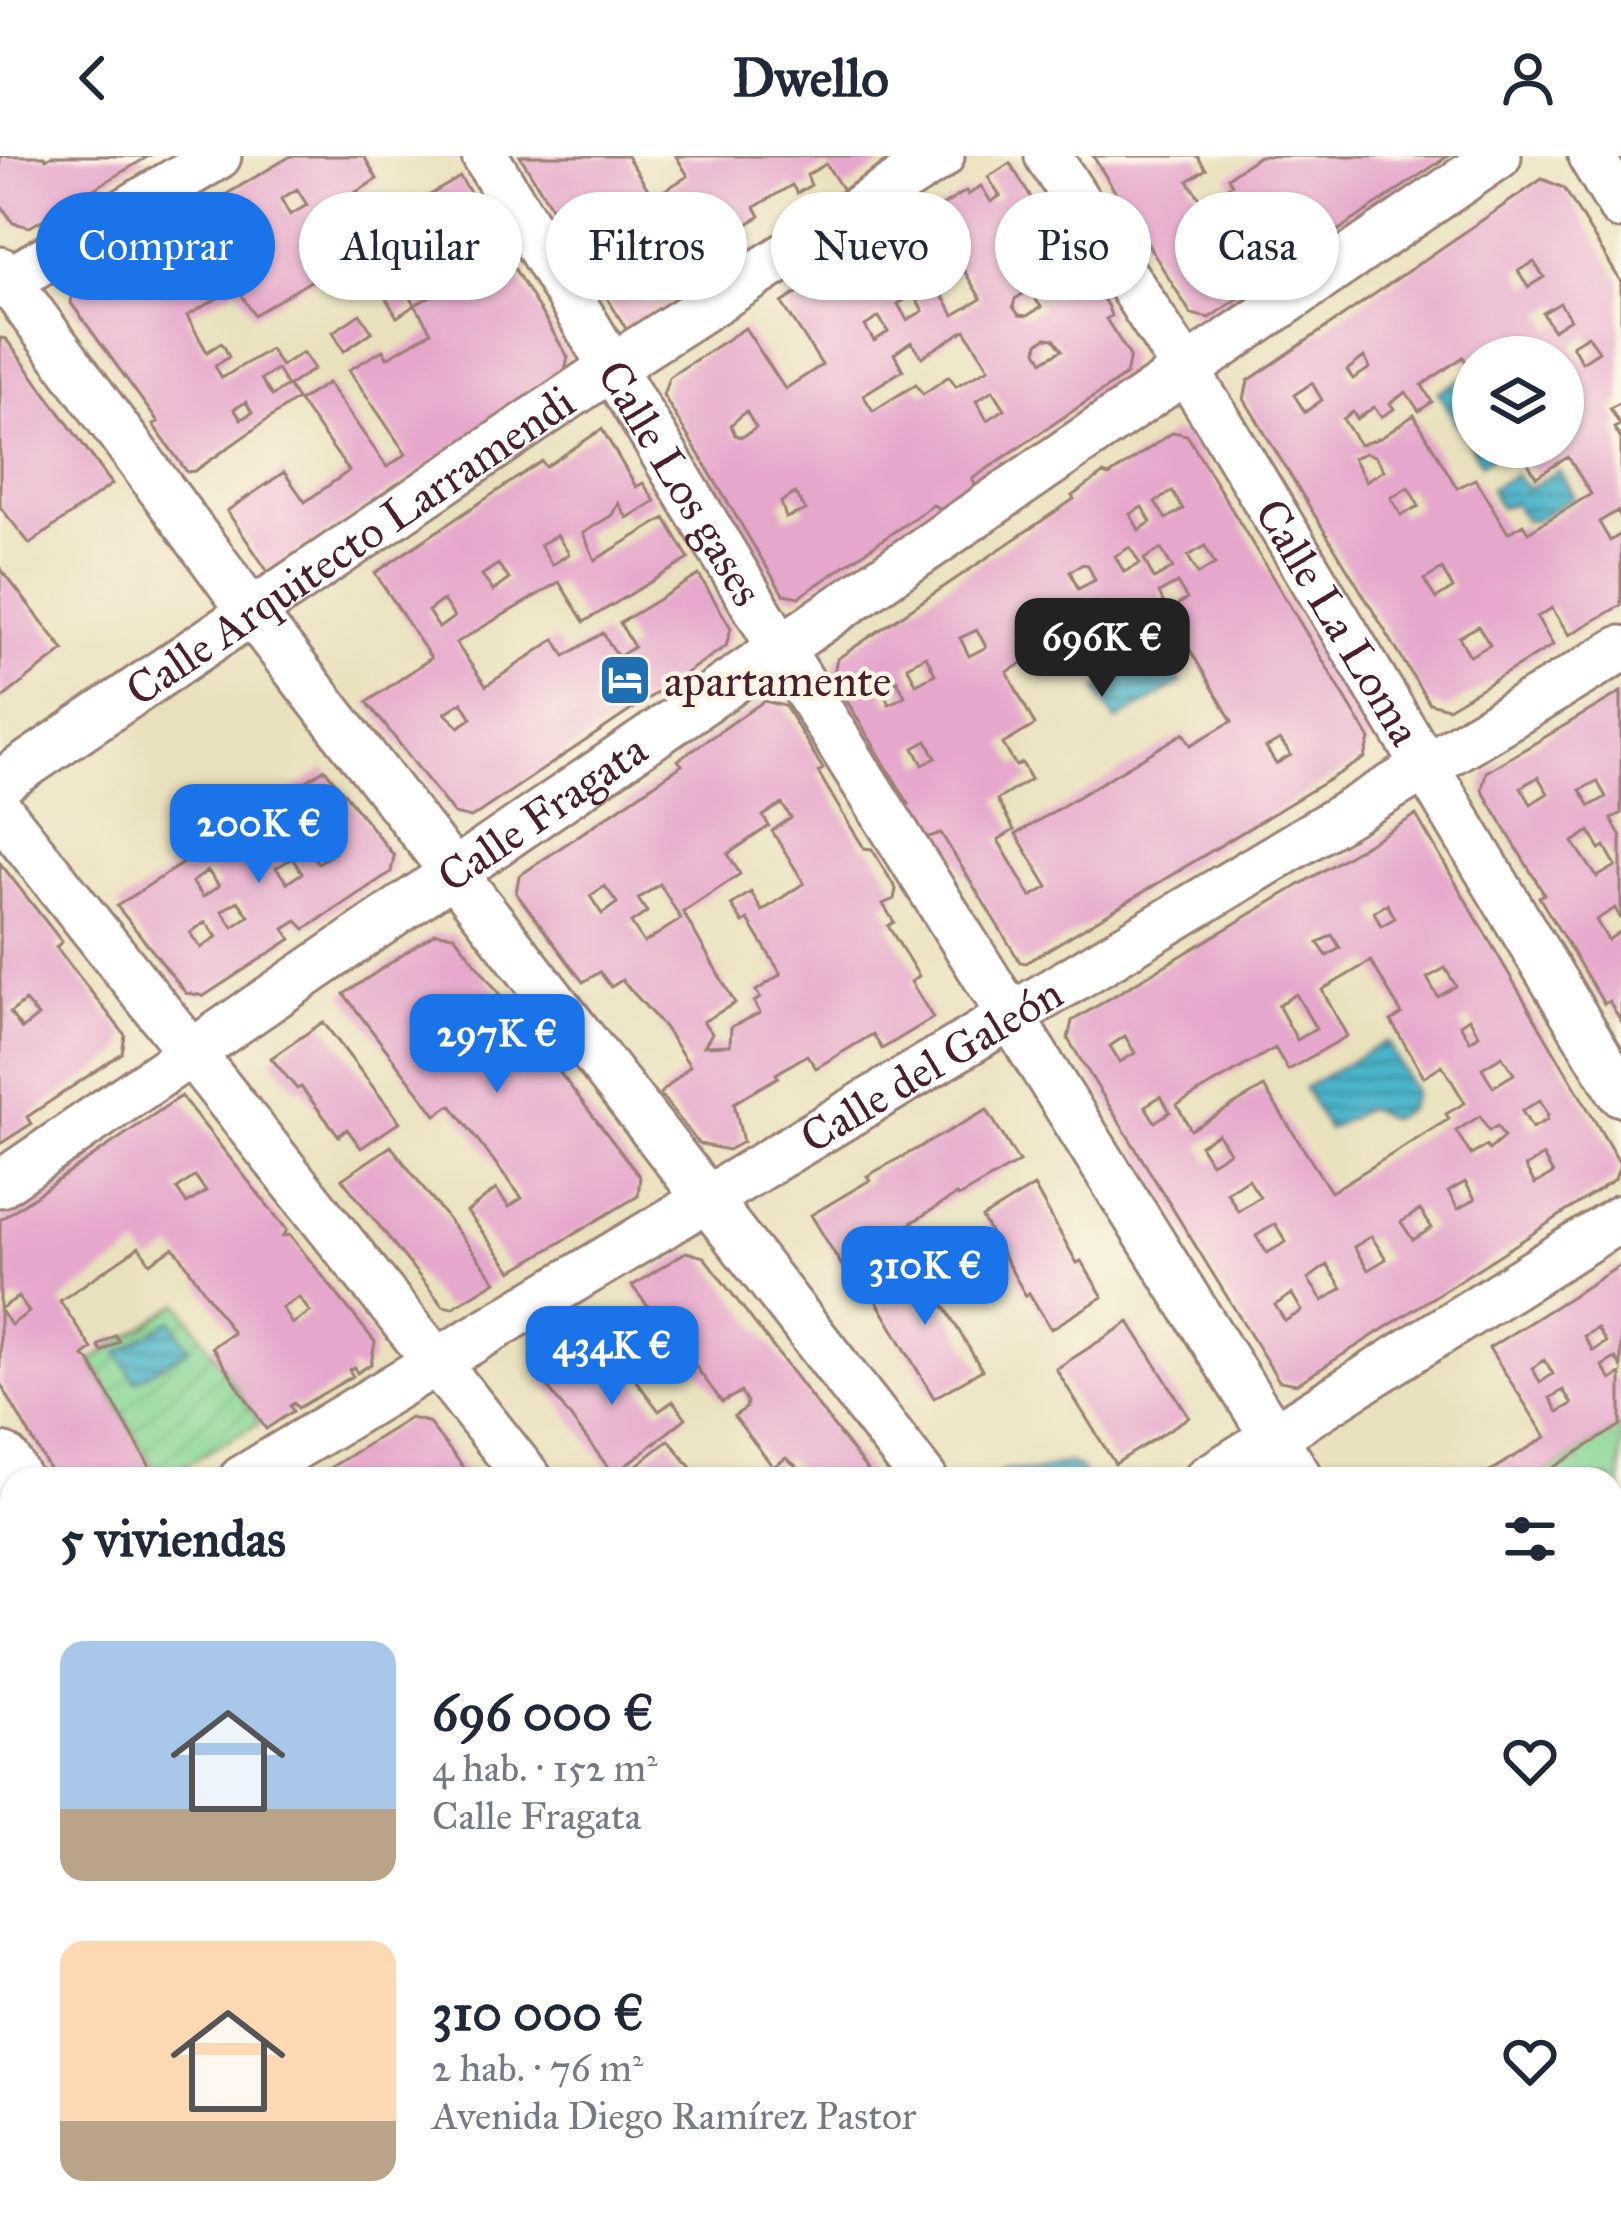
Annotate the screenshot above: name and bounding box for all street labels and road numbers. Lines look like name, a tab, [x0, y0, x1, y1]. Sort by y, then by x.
street label: Calle Los gases	[586, 350, 776, 615]
street label: Calle Arquitecto Larramendi	[115, 373, 585, 717]
street label: Calle La Loma	[1244, 489, 1433, 755]
street label: Calle Fragata	[427, 721, 657, 903]
street label: Calle del Galeón	[790, 965, 1072, 1164]

